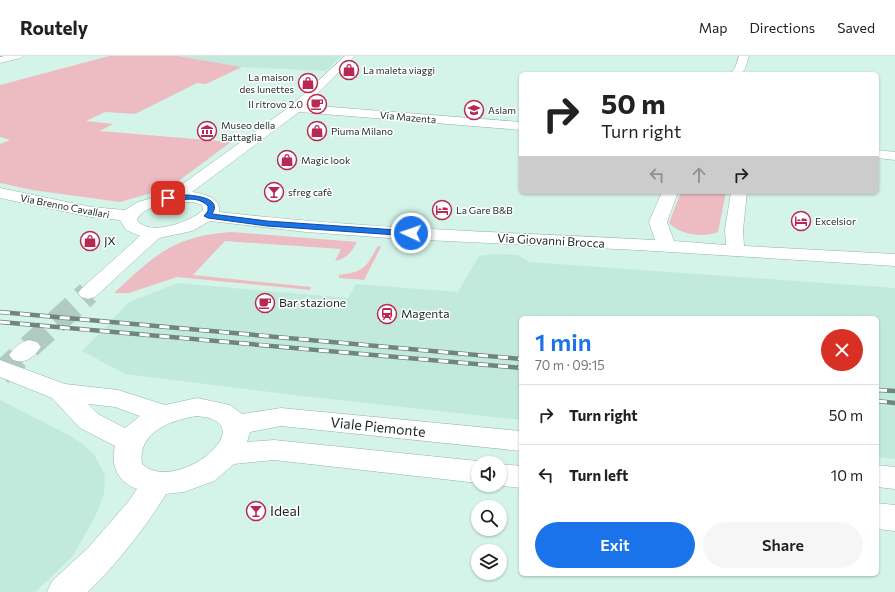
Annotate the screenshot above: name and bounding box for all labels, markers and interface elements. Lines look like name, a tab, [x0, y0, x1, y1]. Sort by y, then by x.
text: Routely	[20, 16, 88, 39]
text: Map	[699, 19, 728, 36]
text: Directions	[750, 19, 815, 36]
text: Saved	[837, 19, 875, 36]
shop icon: La maleta viaggi	[338, 59, 360, 81]
place label: La maleta viaggi	[363, 64, 435, 76]
place label: La maison des lunettes	[239, 71, 294, 95]
shop icon: La maison des lunettes	[297, 72, 319, 94]
text: 50 m	[601, 86, 666, 120]
icon: right	[535, 88, 587, 140]
cafe icon: Il ritrovo 2.0	[306, 93, 328, 115]
place label: Il ritrovo 2.0	[248, 98, 303, 110]
school or university icon: Aslam	[463, 99, 485, 121]
place label: Aslam	[488, 104, 516, 116]
street label: Via Mazenta	[379, 109, 437, 125]
place label: Museo della Battaglia	[221, 119, 275, 143]
museum icon: Museo della Battaglia	[196, 120, 218, 142]
shop icon: Piuma Milano	[306, 120, 328, 142]
text: Turn right	[601, 120, 681, 142]
place label: Piuma Milano	[331, 125, 393, 137]
shop icon: Magic look	[276, 149, 298, 171]
place label: Magic look	[301, 154, 351, 166]
icon: left	[646, 164, 668, 186]
icon: ahead	[688, 164, 710, 186]
icon: right	[730, 164, 752, 186]
pin	[151, 181, 185, 215]
bar icon: sfreg cafè	[263, 181, 285, 203]
place label: sfreg cafè	[288, 186, 332, 198]
icon: arrive	[157, 187, 179, 209]
street label: Via Brenno Cavallari	[19, 191, 111, 221]
hotel icon: La Gare B&B	[431, 199, 453, 221]
place label: La Gare B&B	[456, 204, 513, 216]
hotel icon: Excelsior	[790, 210, 812, 232]
position arrow	[390, 212, 432, 254]
place label: Excelsior	[815, 215, 856, 227]
shop icon: JX	[79, 230, 101, 252]
street label: Via Giovanni Brocca	[497, 230, 605, 250]
place label: JX	[104, 233, 116, 248]
cafe icon: Bar stazione	[254, 292, 276, 314]
place label: Bar stazione	[279, 295, 346, 309]
station icon: Magenta	[376, 303, 398, 325]
place label: Magenta	[401, 306, 449, 320]
text: 1 min	[535, 327, 592, 356]
button: close	[821, 329, 863, 371]
text: 70 m · 09:15	[535, 357, 605, 373]
icon: right	[535, 404, 557, 426]
text: Turn right	[569, 406, 638, 424]
text: 50 m	[829, 406, 863, 424]
street label: Viale Piemonte	[330, 413, 426, 440]
map controls	[471, 456, 507, 580]
button: sound	[471, 456, 507, 492]
icon: left	[535, 464, 557, 486]
text: Turn left	[569, 466, 628, 484]
text: 10 m	[831, 466, 863, 484]
bar icon: Ideal	[245, 500, 267, 522]
button: search	[471, 500, 507, 536]
place label: Ideal	[270, 502, 300, 519]
button: Exit	[535, 522, 695, 568]
button: Share	[703, 522, 863, 568]
button: layers	[471, 544, 507, 580]

